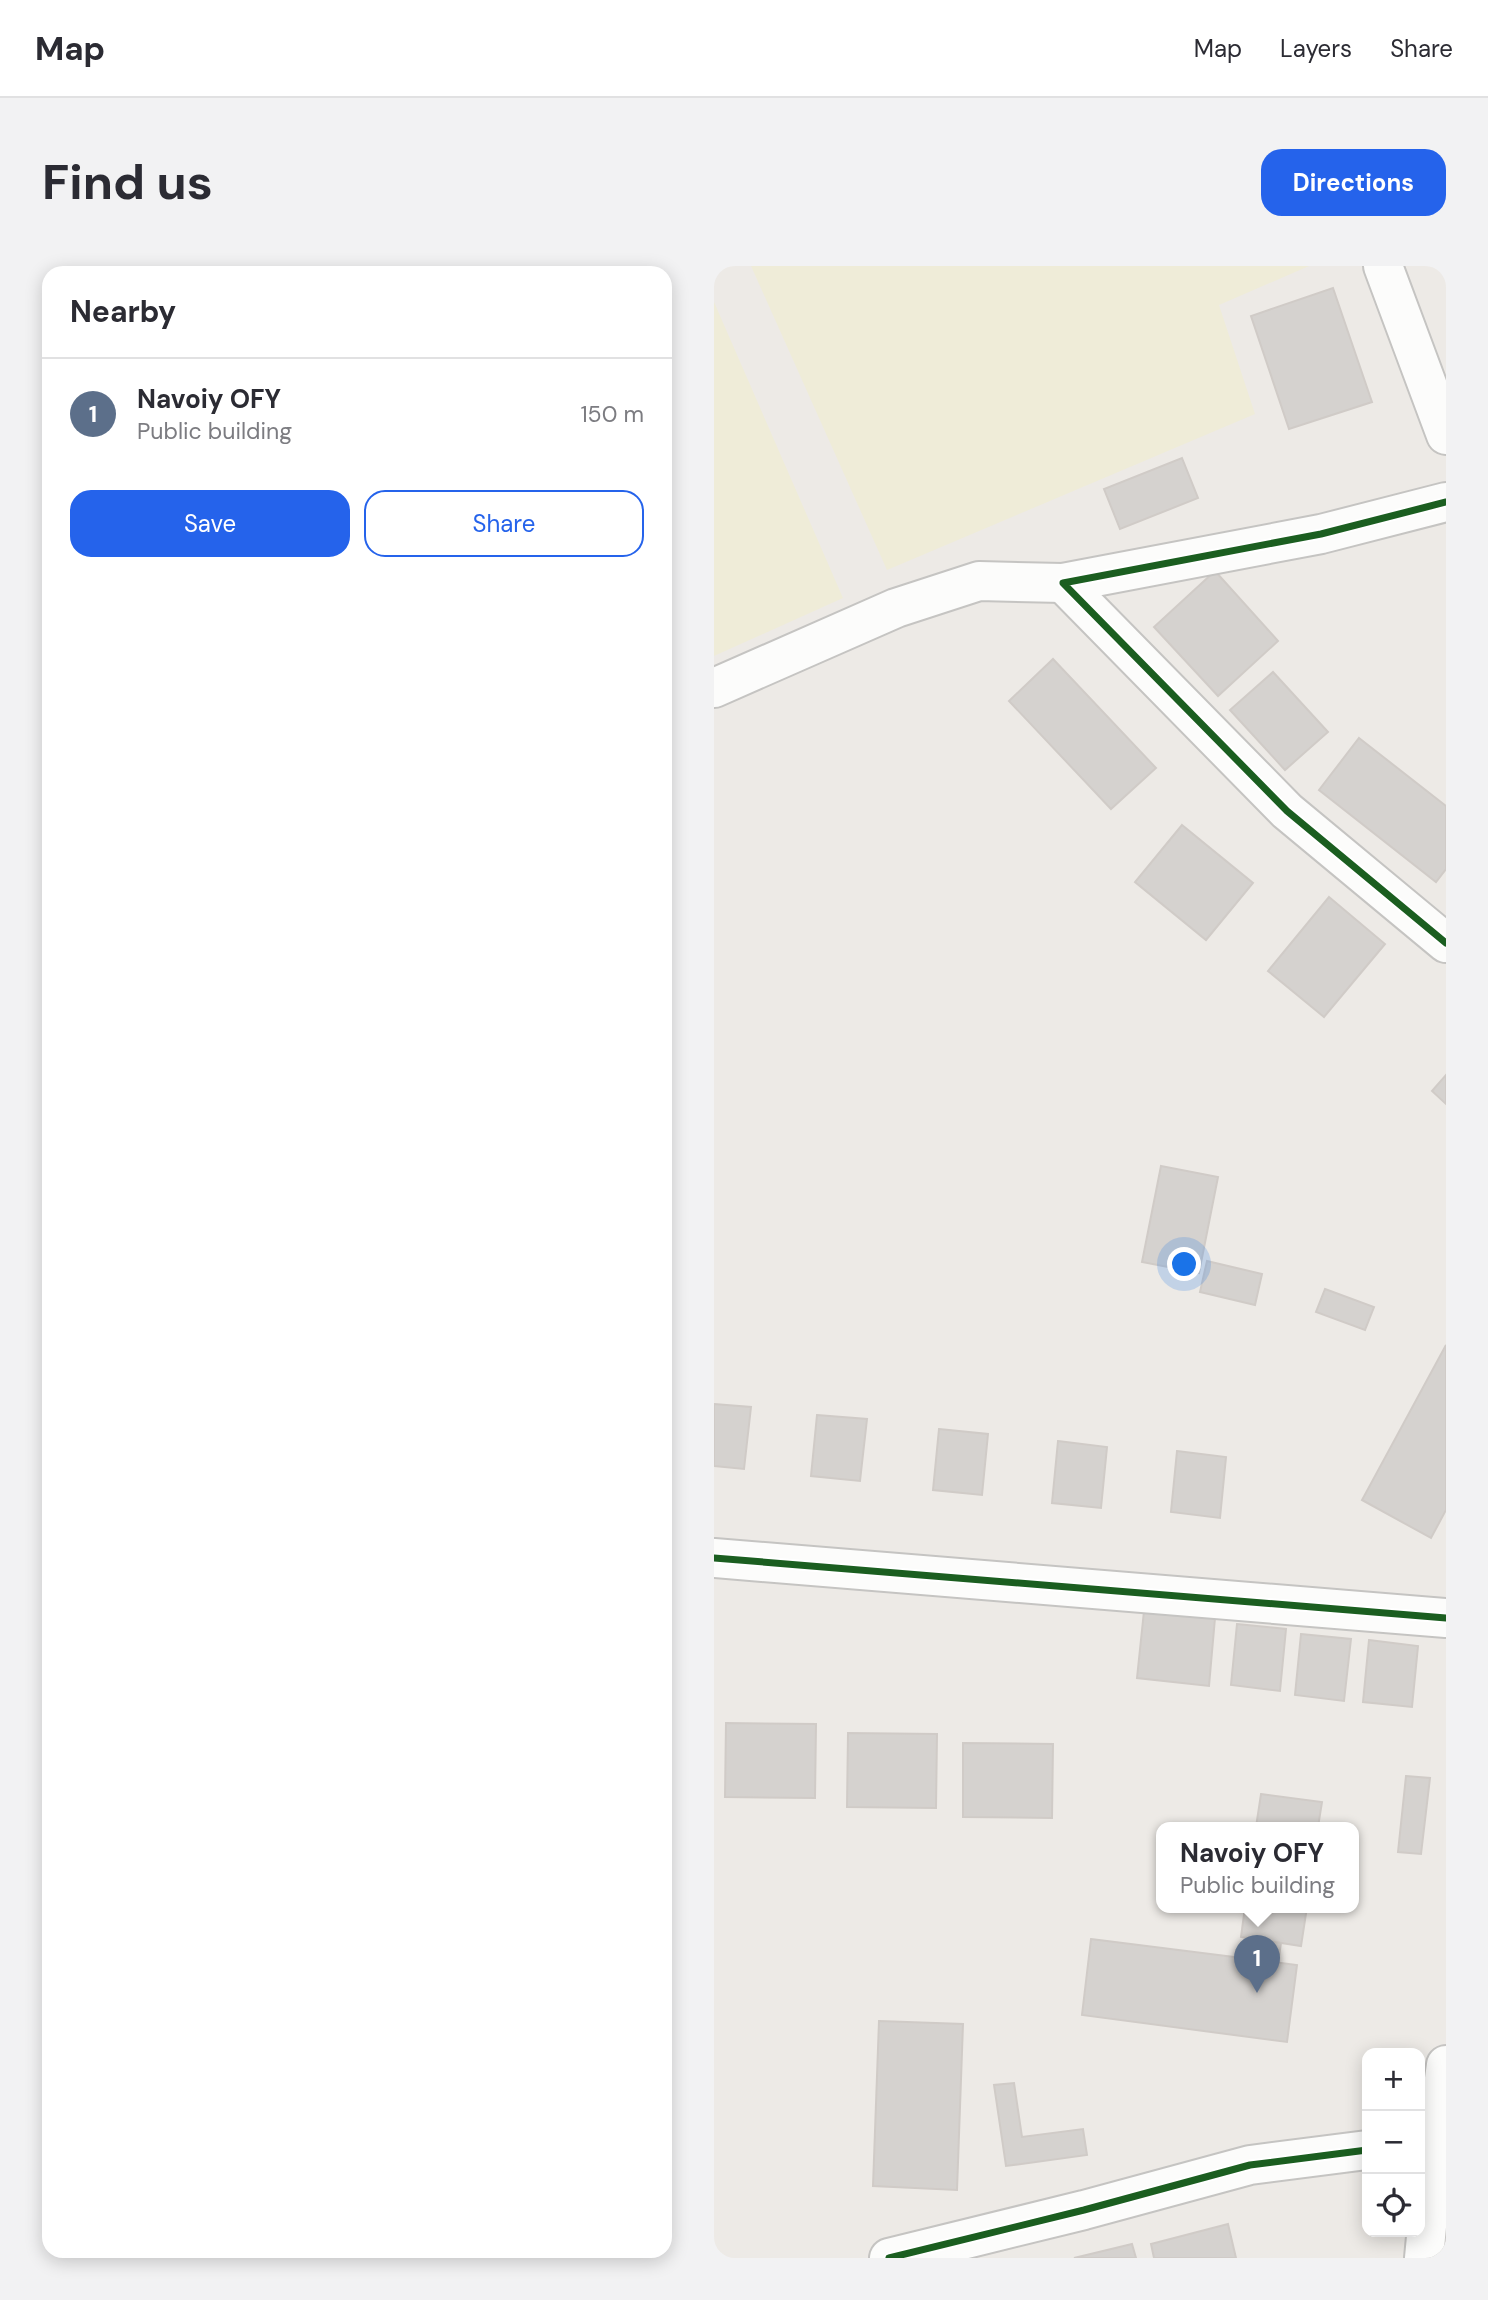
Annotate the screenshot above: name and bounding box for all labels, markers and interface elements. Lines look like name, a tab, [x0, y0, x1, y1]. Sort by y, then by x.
text: Map	[35, 27, 105, 70]
text: Map	[1194, 33, 1242, 64]
text: Layers	[1280, 33, 1352, 64]
text: Share	[1390, 33, 1453, 64]
button: Directions	[1261, 149, 1446, 216]
text: Find us	[42, 150, 213, 214]
text: Nearby	[70, 292, 176, 331]
text: Navoiy OFY	[137, 382, 281, 416]
text: 1	[89, 399, 97, 429]
text: 150 m	[580, 399, 644, 429]
text: Public building	[137, 416, 292, 446]
button: Save	[70, 490, 350, 557]
button: Share	[364, 490, 644, 557]
your location	[1167, 1247, 1201, 1281]
popup	[1156, 1822, 1359, 1913]
text: Navoiy OFY	[1180, 1836, 1324, 1870]
text: Public building	[1180, 1870, 1335, 1900]
pin: 1	[1234, 1935, 1280, 1993]
map controls	[1362, 2048, 1425, 2237]
button: +	[1362, 2048, 1425, 2111]
button: −	[1362, 2111, 1425, 2174]
button: locate	[1362, 2174, 1425, 2237]

